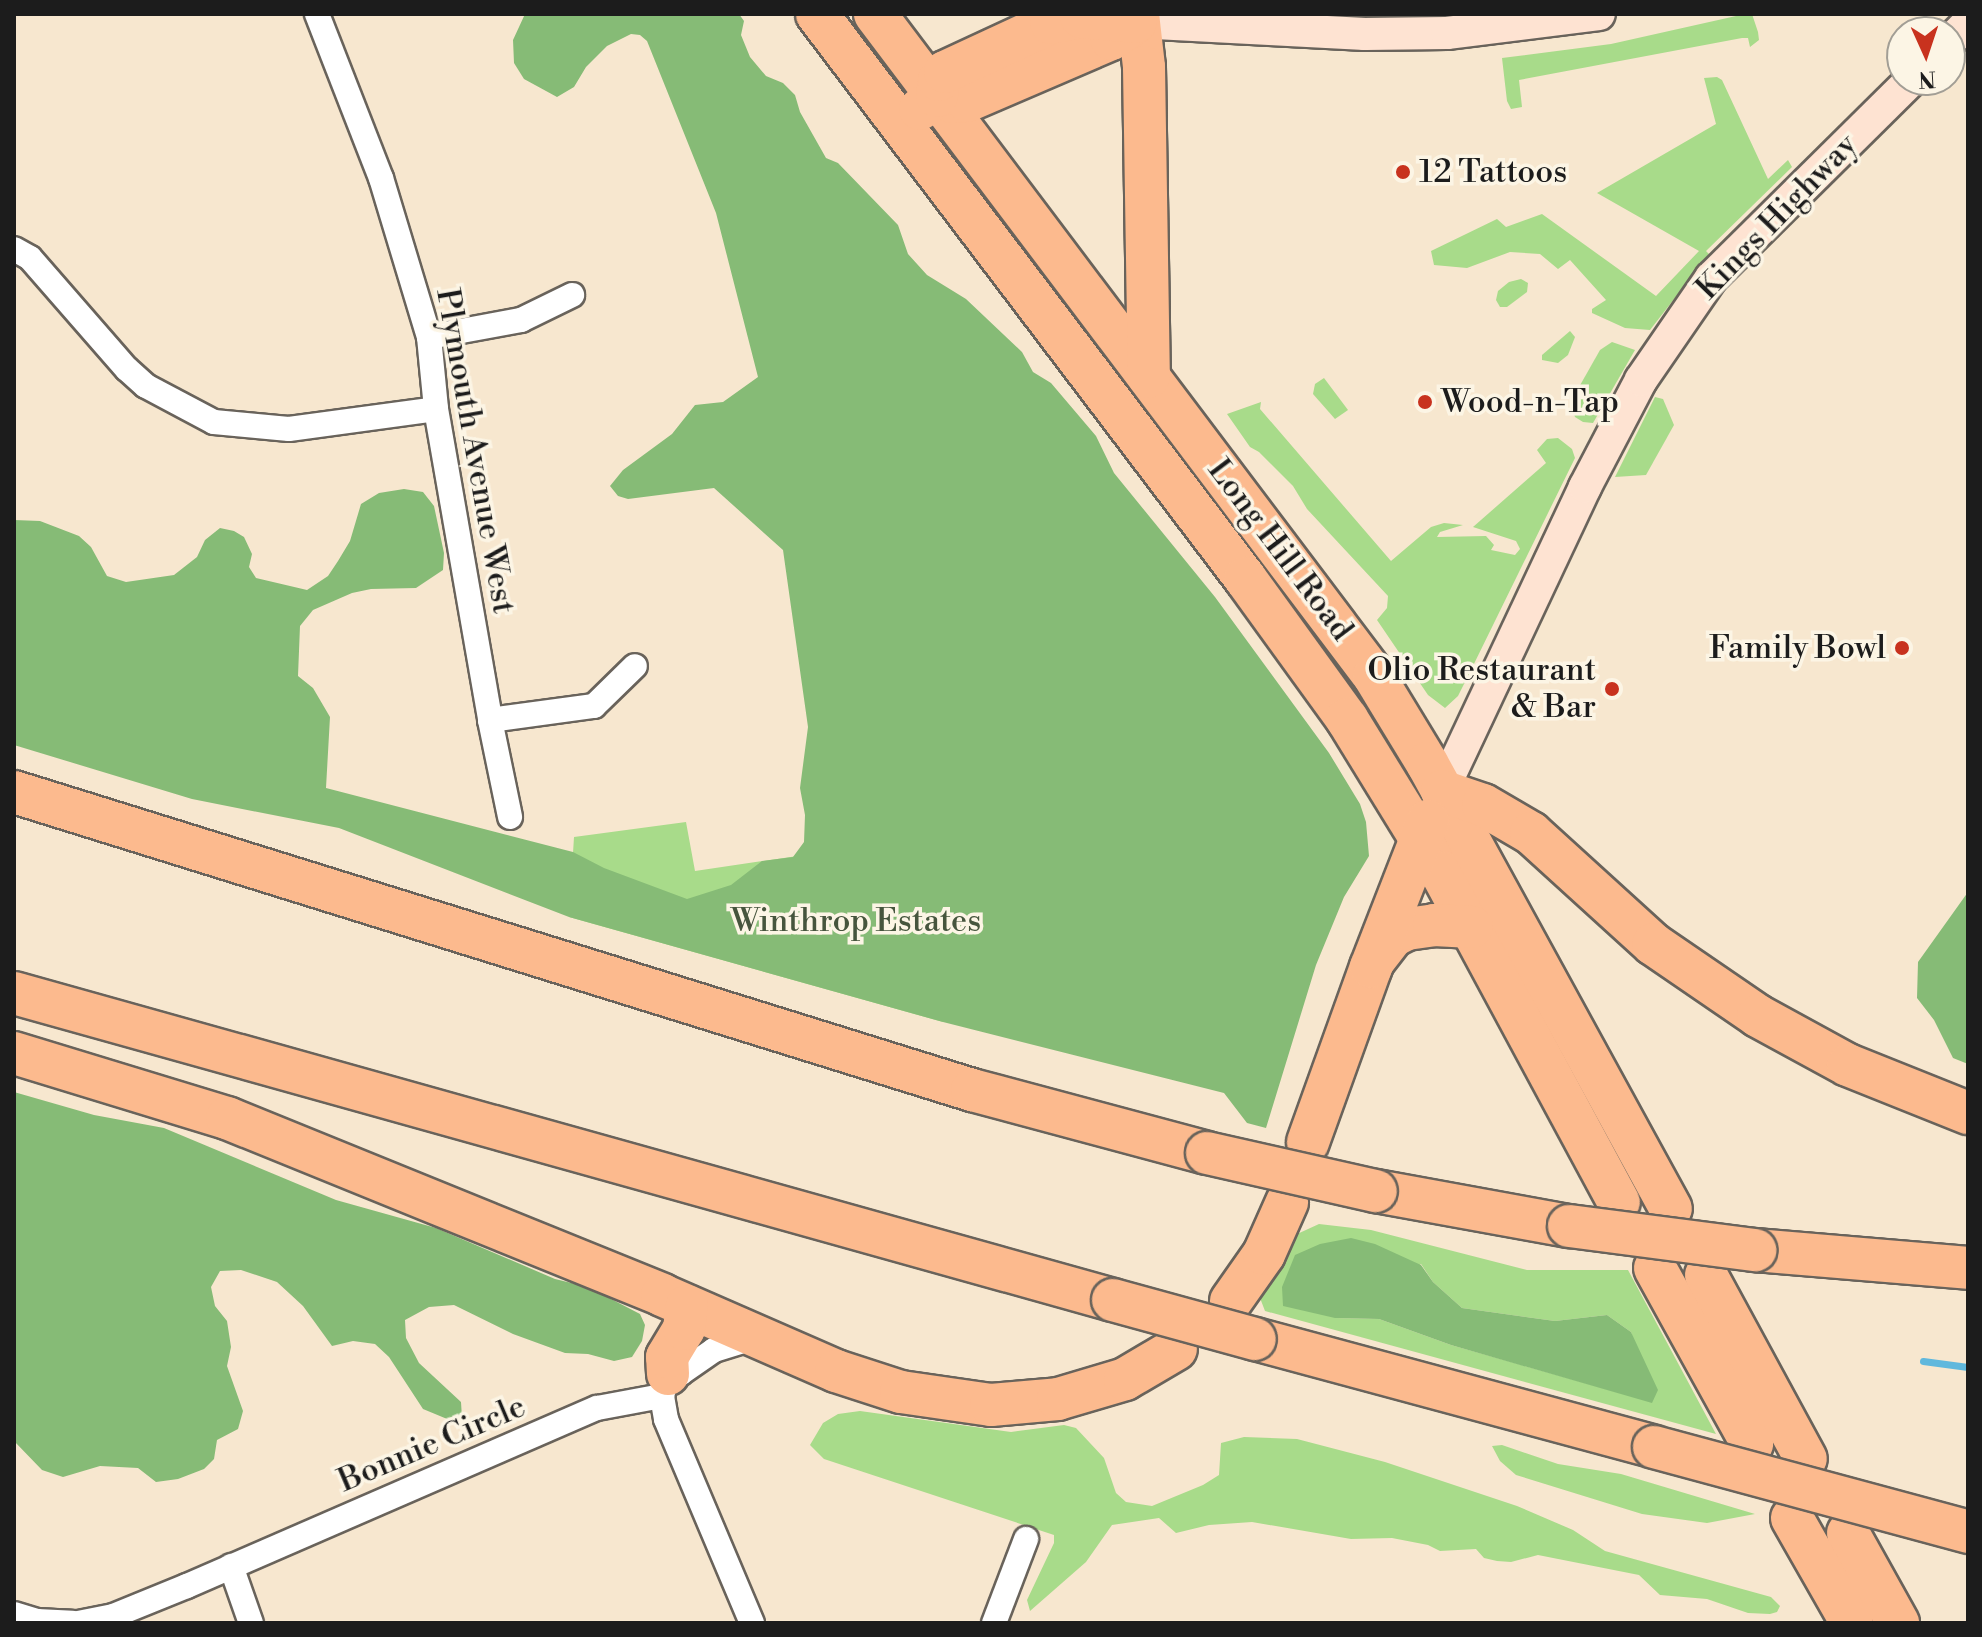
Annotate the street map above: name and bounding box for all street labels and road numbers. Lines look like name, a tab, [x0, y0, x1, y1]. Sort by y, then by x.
street label: Kings Highway	[1688, 126, 1866, 308]
street label: Plymouth Avenue West	[427, 285, 523, 617]
street label: Long Hill Road	[1199, 452, 1361, 648]
street label: Bonnie Circle	[333, 1387, 531, 1501]

